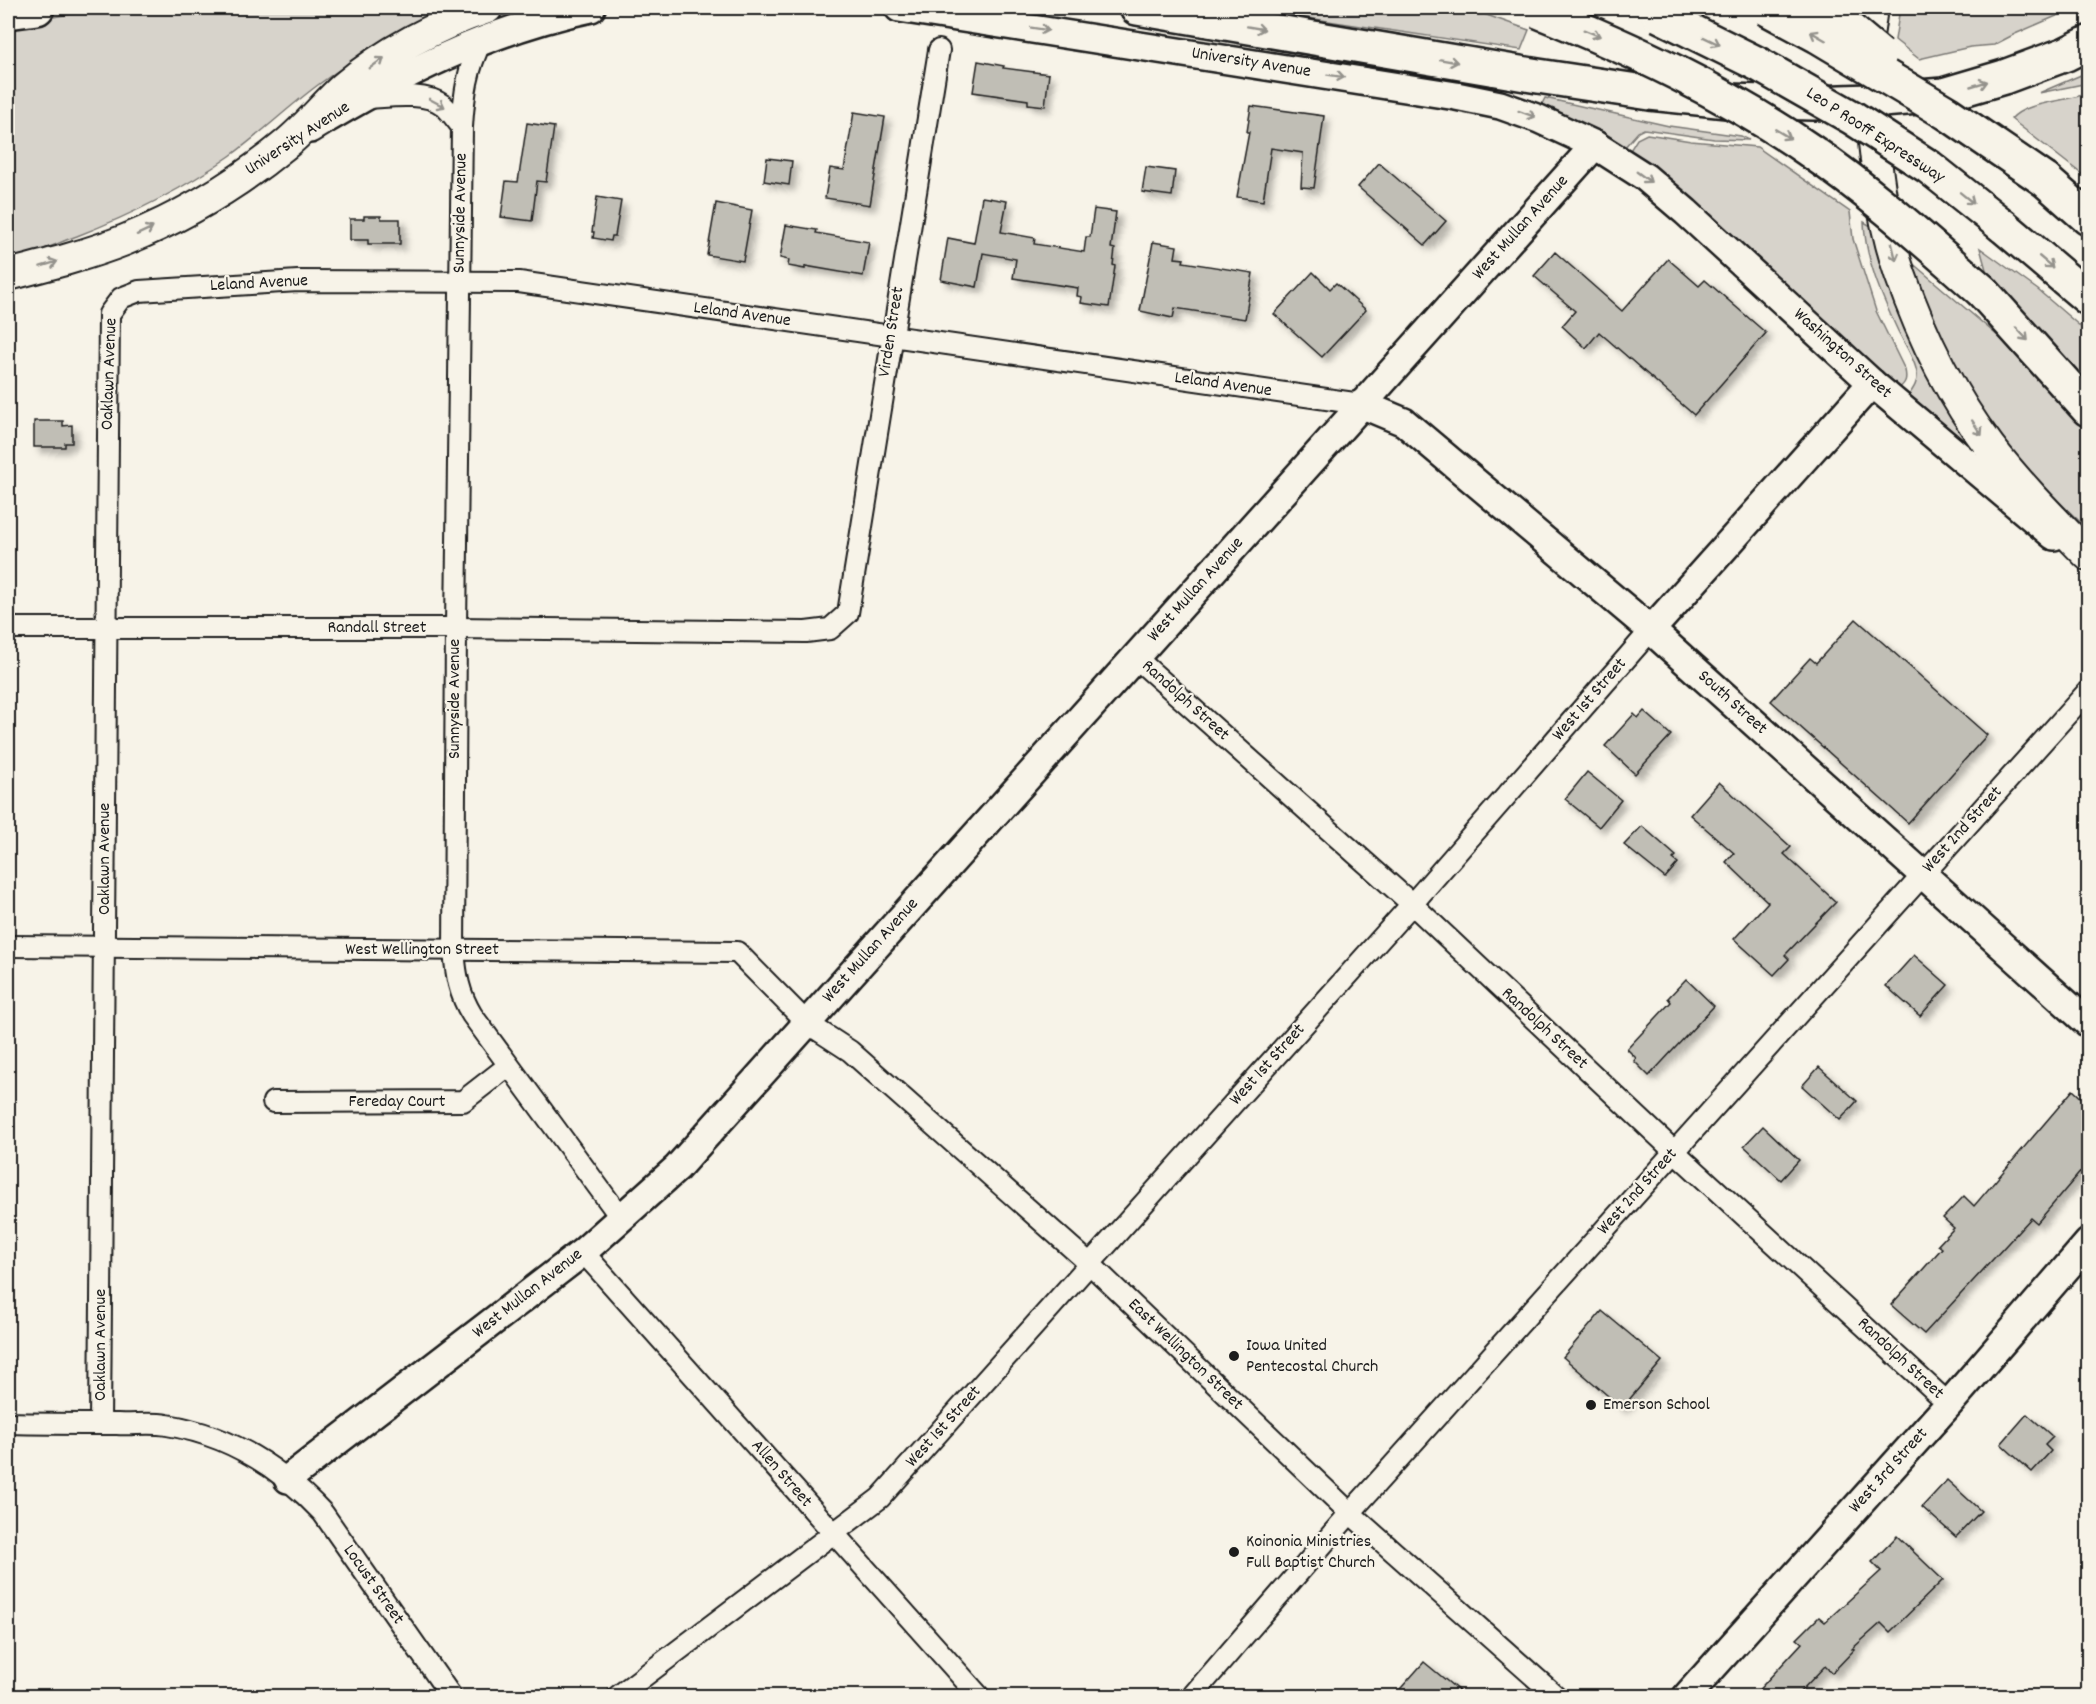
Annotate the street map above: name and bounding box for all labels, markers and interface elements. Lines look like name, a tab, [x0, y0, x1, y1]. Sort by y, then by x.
one-way arrow	[1246, 22, 1266, 33]
one-way arrow	[1029, 24, 1049, 35]
one-way arrow	[1582, 28, 1601, 39]
one-way arrow	[1810, 30, 1827, 42]
one-way arrow	[1702, 36, 1720, 47]
street label: University Avenue	[1189, 41, 1313, 85]
one-way arrow	[1438, 55, 1458, 66]
one-way arrow	[368, 57, 384, 69]
one-way arrow	[1326, 71, 1346, 82]
one-way arrow	[1969, 78, 1988, 90]
street label: Leo P Rooff Expressway	[1801, 82, 1950, 191]
street label: University Avenue	[241, 96, 355, 182]
one-way arrow	[428, 98, 446, 110]
one-way arrow	[1517, 110, 1536, 121]
one-way arrow	[1774, 128, 1791, 140]
street label: Sunnyside Avenue	[447, 153, 475, 273]
street label: West Mullan Avenue	[1467, 170, 1575, 286]
one-way arrow	[1636, 171, 1652, 184]
one-way arrow	[1959, 191, 1975, 204]
one-way arrow	[136, 224, 154, 236]
one-way arrow	[1889, 243, 1901, 262]
one-way arrow	[2038, 255, 2053, 269]
one-way arrow	[39, 258, 58, 269]
street label: Leland Avenue	[209, 269, 309, 299]
street label: Virden Street	[873, 285, 912, 379]
street label: Leland Avenue	[692, 296, 792, 334]
street label: Washington Street	[1787, 303, 1897, 405]
street label: Oaklawn Avenue	[96, 317, 124, 430]
one-way arrow	[2015, 326, 2029, 341]
street label: Leland Avenue	[1173, 366, 1273, 404]
one-way arrow	[1971, 419, 1984, 436]
street label: West Mullan Avenue	[1142, 532, 1250, 648]
street label: Randall Street	[328, 616, 427, 641]
street label: Sunnyside Avenue	[443, 639, 468, 759]
street label: West 1st Street	[1547, 653, 1633, 747]
street label: Randolph Street	[1136, 655, 1235, 748]
street label: South Street	[1692, 665, 1773, 741]
street label: West 2nd Street	[1917, 781, 2009, 879]
street label: Oaklawn Avenue	[93, 803, 118, 915]
street label: West Mullan Avenue	[817, 893, 925, 1009]
street label: West Wellington Street	[345, 938, 499, 963]
street label: Randolph Street	[1495, 982, 1593, 1076]
street label: West 1st Street	[1224, 1018, 1312, 1111]
street label: Fereday Court	[349, 1090, 446, 1115]
street label: West 2nd Street	[1592, 1143, 1684, 1241]
street label: West Mullan Avenue	[468, 1243, 588, 1345]
street label: Oaklawn Avenue	[89, 1289, 114, 1401]
street label: East Wellington Street	[1122, 1293, 1249, 1417]
street label: Randolph Street	[1851, 1312, 1949, 1406]
place label: Iowa United Pentecostal Church	[1246, 1334, 1378, 1380]
marker: Iowa United Pentecostal Church	[1227, 1349, 1241, 1363]
street label: West 1st Street	[900, 1380, 988, 1473]
place label: Emerson School	[1603, 1393, 1711, 1418]
marker: Emerson School	[1584, 1398, 1598, 1412]
street label: West 3rd Street	[1844, 1422, 1935, 1519]
street label: Allen Street	[745, 1435, 818, 1514]
place label: Koinonia Ministries Full Baptist Church	[1246, 1530, 1375, 1576]
street label: Locust Street	[336, 1540, 410, 1630]
marker: Koinonia Ministries Full Baptist Church	[1227, 1545, 1241, 1559]

